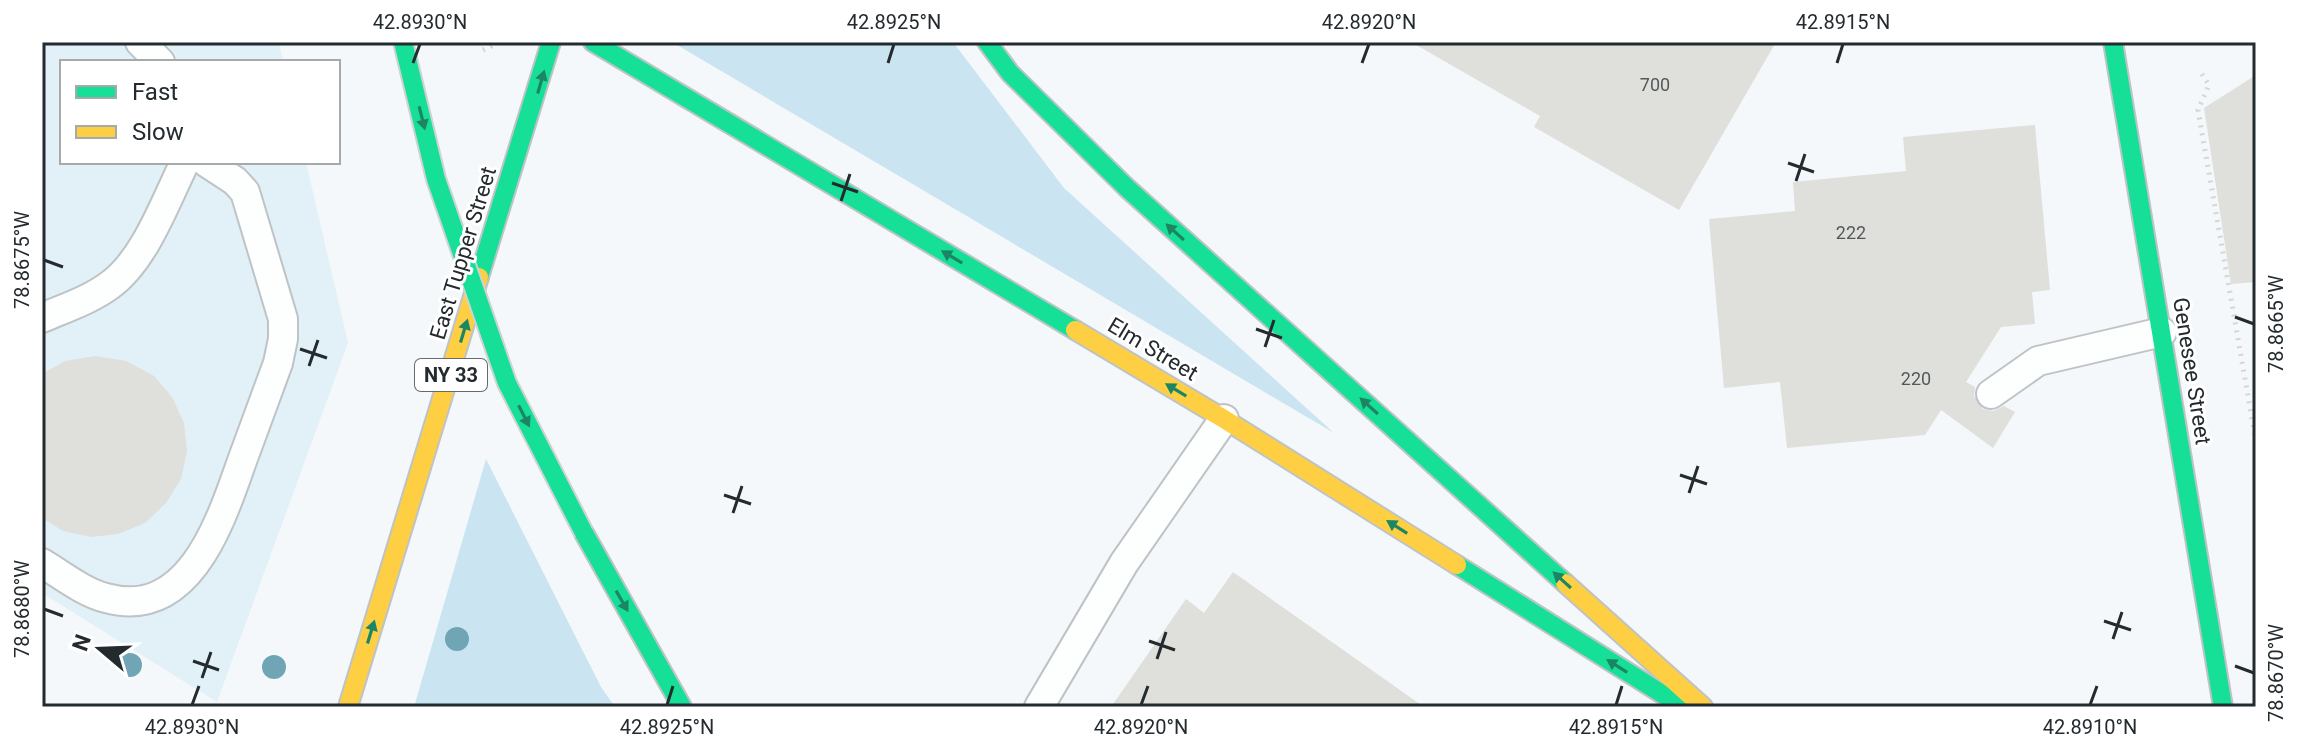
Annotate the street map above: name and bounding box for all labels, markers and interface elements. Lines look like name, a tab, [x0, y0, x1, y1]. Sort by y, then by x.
text: 42.8930°N	[373, 10, 467, 34]
text: 42.8925°N	[847, 10, 941, 34]
text: 42.8920°N	[1322, 10, 1416, 34]
text: 42.8915°N	[1796, 10, 1890, 34]
legend	[60, 60, 340, 164]
one-way arrow	[535, 70, 548, 94]
house number: 700	[1640, 74, 1670, 95]
text: Fast	[132, 78, 178, 106]
one-way arrow	[416, 105, 428, 130]
text: Slow	[132, 118, 184, 146]
street label: East Tupper Street	[425, 163, 501, 343]
text: 78.8675°W	[10, 211, 34, 309]
house number: 222	[1836, 222, 1866, 243]
one-way arrow	[1166, 224, 1186, 241]
one-way arrow	[941, 251, 963, 265]
text: 78.8665°W	[2264, 275, 2288, 373]
street label: Genesee Street	[2168, 296, 2216, 446]
street label: Elm Street	[1103, 312, 1203, 386]
one-way arrow	[458, 318, 471, 342]
road number: NY 33	[415, 359, 487, 391]
house number: 220	[1901, 368, 1931, 389]
one-way arrow	[1165, 383, 1187, 397]
one-way arrow	[1359, 397, 1378, 415]
one-way arrow	[517, 405, 531, 428]
one-way arrow	[1386, 520, 1407, 535]
text: 78.8680°W	[10, 560, 34, 658]
one-way arrow	[1552, 571, 1571, 589]
one-way arrow	[615, 590, 629, 612]
north arrow	[60, 609, 140, 689]
one-way arrow	[365, 620, 378, 644]
text: 78.8670°W	[2264, 624, 2288, 722]
text: N	[67, 631, 96, 654]
one-way arrow	[1606, 659, 1628, 673]
text: 42.8930°N	[145, 715, 239, 739]
text: 42.8925°N	[620, 715, 714, 739]
text: 42.8920°N	[1094, 715, 1188, 739]
text: 42.8915°N	[1569, 715, 1663, 739]
text: 42.8910°N	[2043, 715, 2137, 739]

